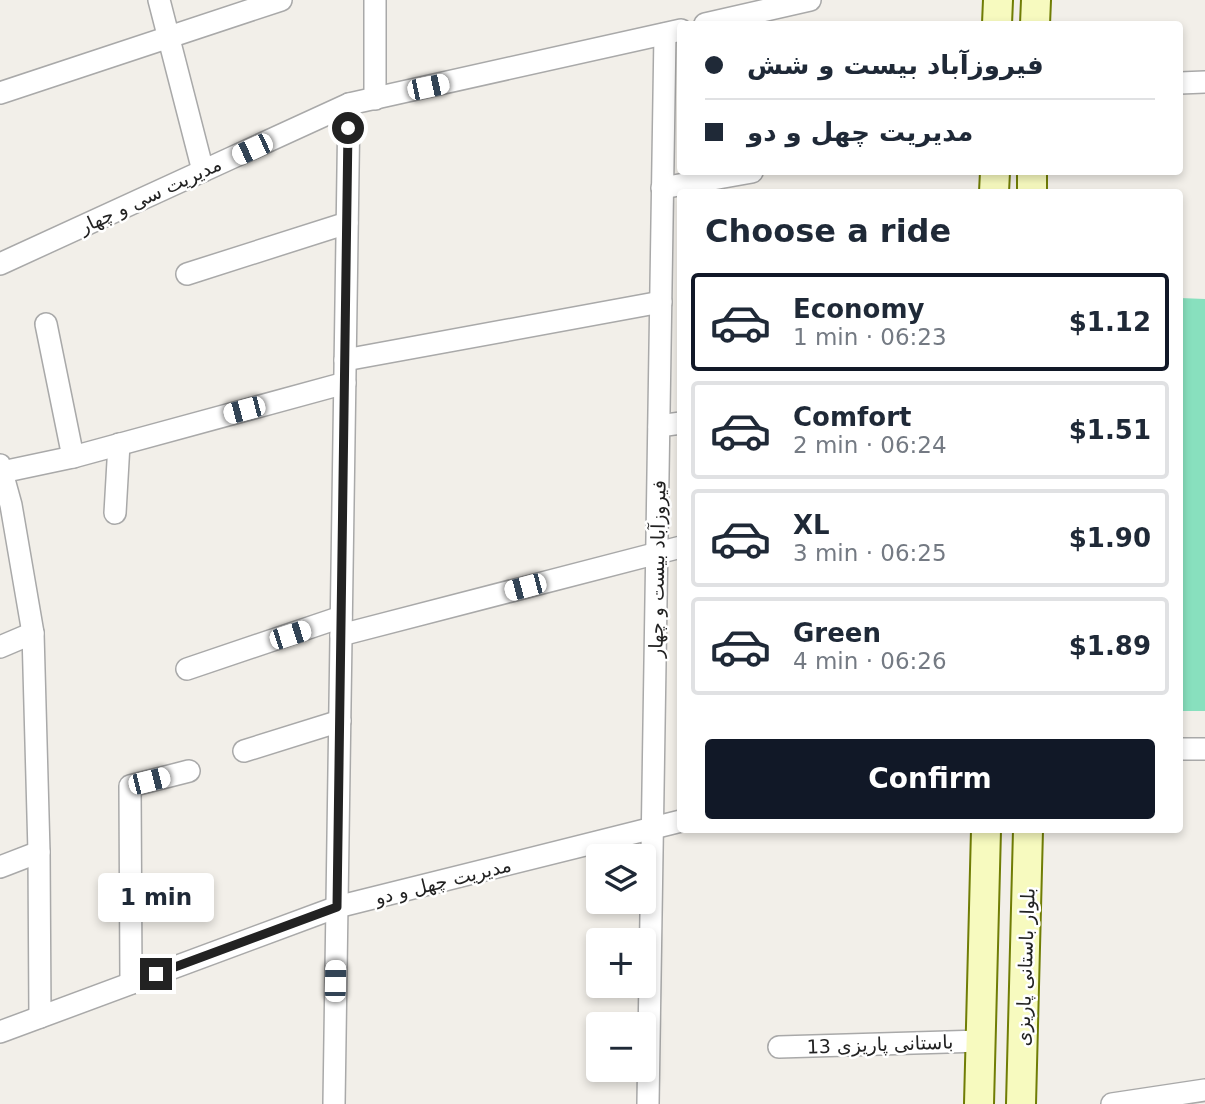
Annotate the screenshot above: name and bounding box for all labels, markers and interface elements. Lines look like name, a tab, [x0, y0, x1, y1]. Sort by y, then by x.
text: فیروزآباد بیست و شش	[747, 50, 1044, 80]
car	[406, 72, 451, 102]
route start	[332, 112, 364, 144]
text: مدیریت چهل و دو	[747, 117, 973, 147]
car	[229, 131, 276, 167]
street label: مدیریت سی و چهار	[74, 152, 225, 239]
text: Choose a ride	[705, 212, 951, 250]
icon: car	[709, 291, 772, 354]
text: Economy	[793, 294, 924, 324]
text: $1.12	[1069, 307, 1151, 337]
text: 1 min · 06:23	[793, 324, 947, 350]
car	[221, 394, 268, 426]
icon: car	[709, 399, 772, 462]
text: Comfort	[793, 402, 911, 432]
text: $1.51	[1069, 415, 1151, 445]
text: 2 min · 06:24	[793, 432, 947, 458]
street label: فیروزآباد بیست و چهار	[643, 480, 671, 659]
icon: car	[709, 507, 772, 570]
text: XL	[793, 510, 830, 540]
text: $1.90	[1069, 523, 1151, 553]
text: 3 min · 06:25	[793, 540, 947, 566]
car	[502, 571, 549, 603]
icon: car	[709, 615, 772, 678]
text: Green	[793, 618, 881, 648]
car	[267, 619, 314, 651]
text: $1.89	[1069, 631, 1151, 661]
text: 4 min · 06:26	[793, 648, 947, 674]
button: Confirm	[705, 739, 1155, 819]
car	[127, 766, 172, 796]
map controls	[586, 844, 656, 1082]
button: layers	[586, 844, 656, 914]
street label: مدیریت چهل و دو	[372, 853, 514, 910]
callout: 1 min	[98, 872, 214, 922]
text: 1 min	[120, 884, 192, 910]
street label: بلوار باستانی پاریزی	[1011, 887, 1040, 1047]
button: +	[586, 928, 656, 998]
route end	[140, 958, 172, 990]
car	[325, 960, 346, 1002]
button: −	[586, 1012, 656, 1082]
street label: باستانی پاریزی 13	[806, 1030, 954, 1059]

